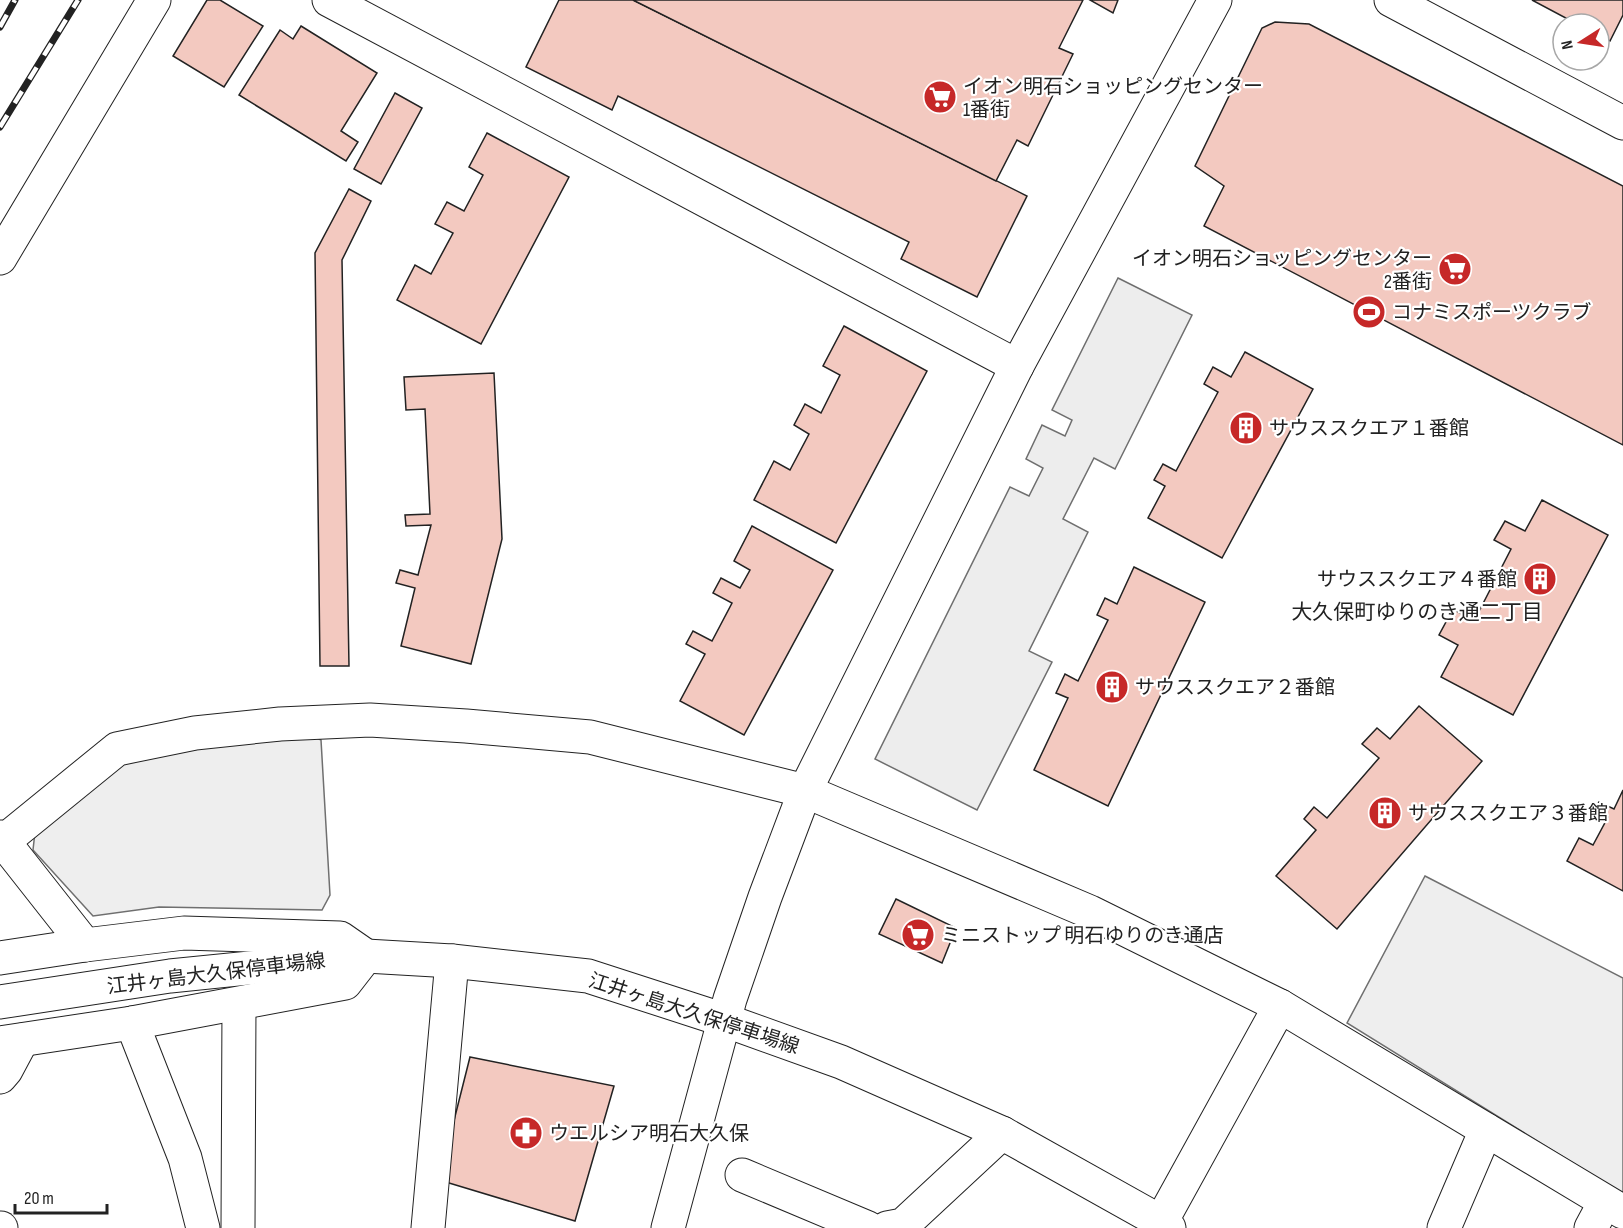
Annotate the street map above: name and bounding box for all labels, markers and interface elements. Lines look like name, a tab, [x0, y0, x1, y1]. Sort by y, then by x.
north arrow	[1551, 12, 1611, 72]
text: N	[1558, 39, 1578, 51]
place label: イオン明石ショッピングセンター 1番街	[963, 75, 1263, 122]
supermarket icon: イオン明石ショッピングセンター 1番街	[922, 79, 958, 115]
place label: イオン明石ショッピングセンター 2番街	[1132, 247, 1432, 294]
supermarket icon: イオン明石ショッピングセンター 2番街	[1437, 251, 1473, 287]
sports icon: コナミスポーツクラブ	[1351, 294, 1387, 330]
place label: コナミスポーツクラブ	[1392, 301, 1592, 325]
building icon: サウススクエア１番館	[1228, 410, 1264, 446]
place label: サウススクエア１番館	[1269, 417, 1469, 441]
building icon: サウススクエア４番館	[1522, 561, 1558, 597]
place label: サウススクエア４番館	[1317, 568, 1517, 592]
district label: 大久保町ゆりのき通二丁目	[1291, 600, 1543, 625]
building icon: サウススクエア２番館	[1094, 669, 1130, 705]
place label: サウススクエア２番館	[1135, 676, 1335, 700]
building icon: サウススクエア３番館	[1367, 795, 1403, 831]
place label: サウススクエア３番館	[1408, 802, 1608, 826]
supermarket icon: ミニストップ 明石ゆりのき通店	[900, 917, 936, 953]
place label: ミニストップ 明石ゆりのき通店	[941, 924, 1224, 948]
street label: 江井ヶ島大久保停車場線	[105, 949, 327, 999]
street label: 江井ヶ島大久保停車場線	[585, 969, 802, 1059]
pharmacy icon: ウエルシア明石大久保	[508, 1115, 544, 1151]
place label: ウエルシア明石大久保	[549, 1122, 749, 1146]
scale bar	[15, 1177, 106, 1215]
text: 20 m	[24, 1188, 54, 1209]

